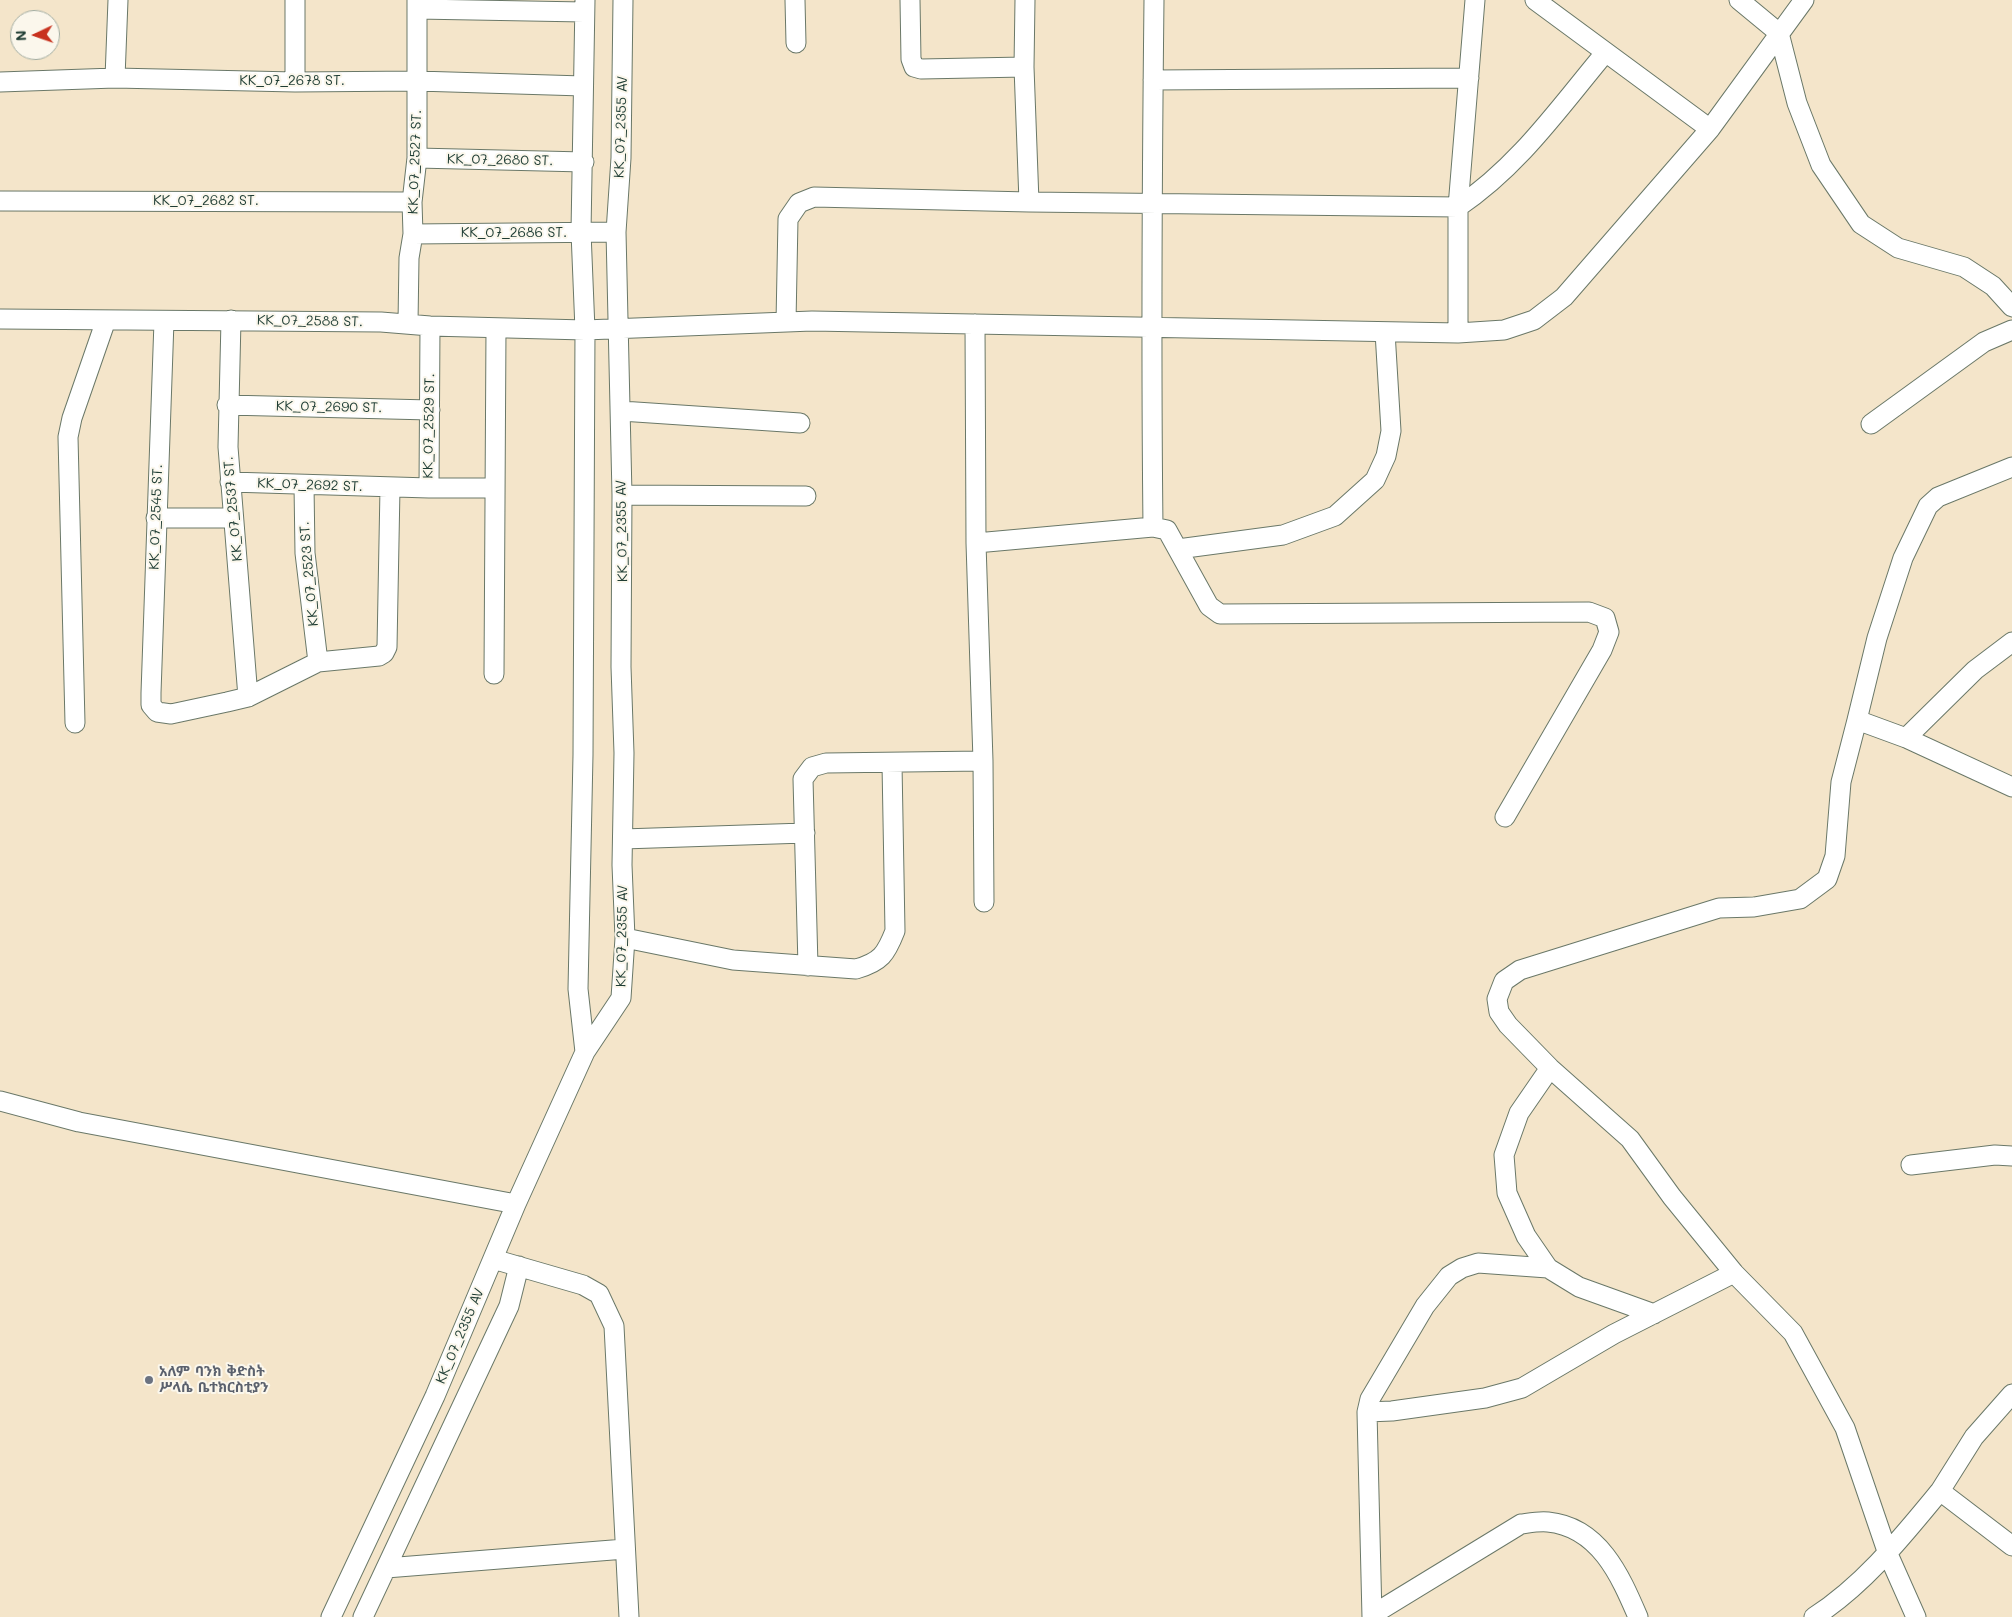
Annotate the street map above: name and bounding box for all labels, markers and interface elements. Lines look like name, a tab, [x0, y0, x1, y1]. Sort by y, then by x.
north arrow	[10, 10, 60, 60]
text: N	[11, 30, 30, 42]
street label: KK_07_2678 ST.	[239, 73, 345, 89]
street label: KK_07_2355 AV	[611, 76, 631, 178]
street label: KK_07_2527 ST.	[405, 109, 425, 215]
street label: KK_07_2680 ST.	[447, 151, 553, 169]
street label: KK_07_2682 ST.	[153, 193, 259, 209]
street label: KK_07_2686 ST.	[461, 225, 567, 241]
street label: KK_07_2588 ST.	[257, 312, 363, 330]
street label: KK_07_2529 ST.	[420, 373, 438, 479]
street label: KK_07_2690 ST.	[276, 398, 382, 416]
street label: KK_07_2537 ST.	[220, 456, 246, 562]
street label: KK_07_2545 ST.	[146, 464, 166, 570]
street label: KK_07_2692 ST.	[257, 475, 363, 495]
street label: KK_07_2355 AV	[613, 480, 631, 582]
street label: KK_07_2523 ST.	[296, 521, 322, 627]
street label: KK_07_2355 AV	[613, 885, 631, 987]
street label: KK_07_2355 AV	[432, 1286, 488, 1386]
place label: አለም ባንክ ቅድስት ሥላሴ ቤተክርስቲያን	[159, 1364, 269, 1396]
marker: አለም ባንክ ቅድስት ሥላሴ ቤተክርስቲያን	[143, 1374, 155, 1386]

